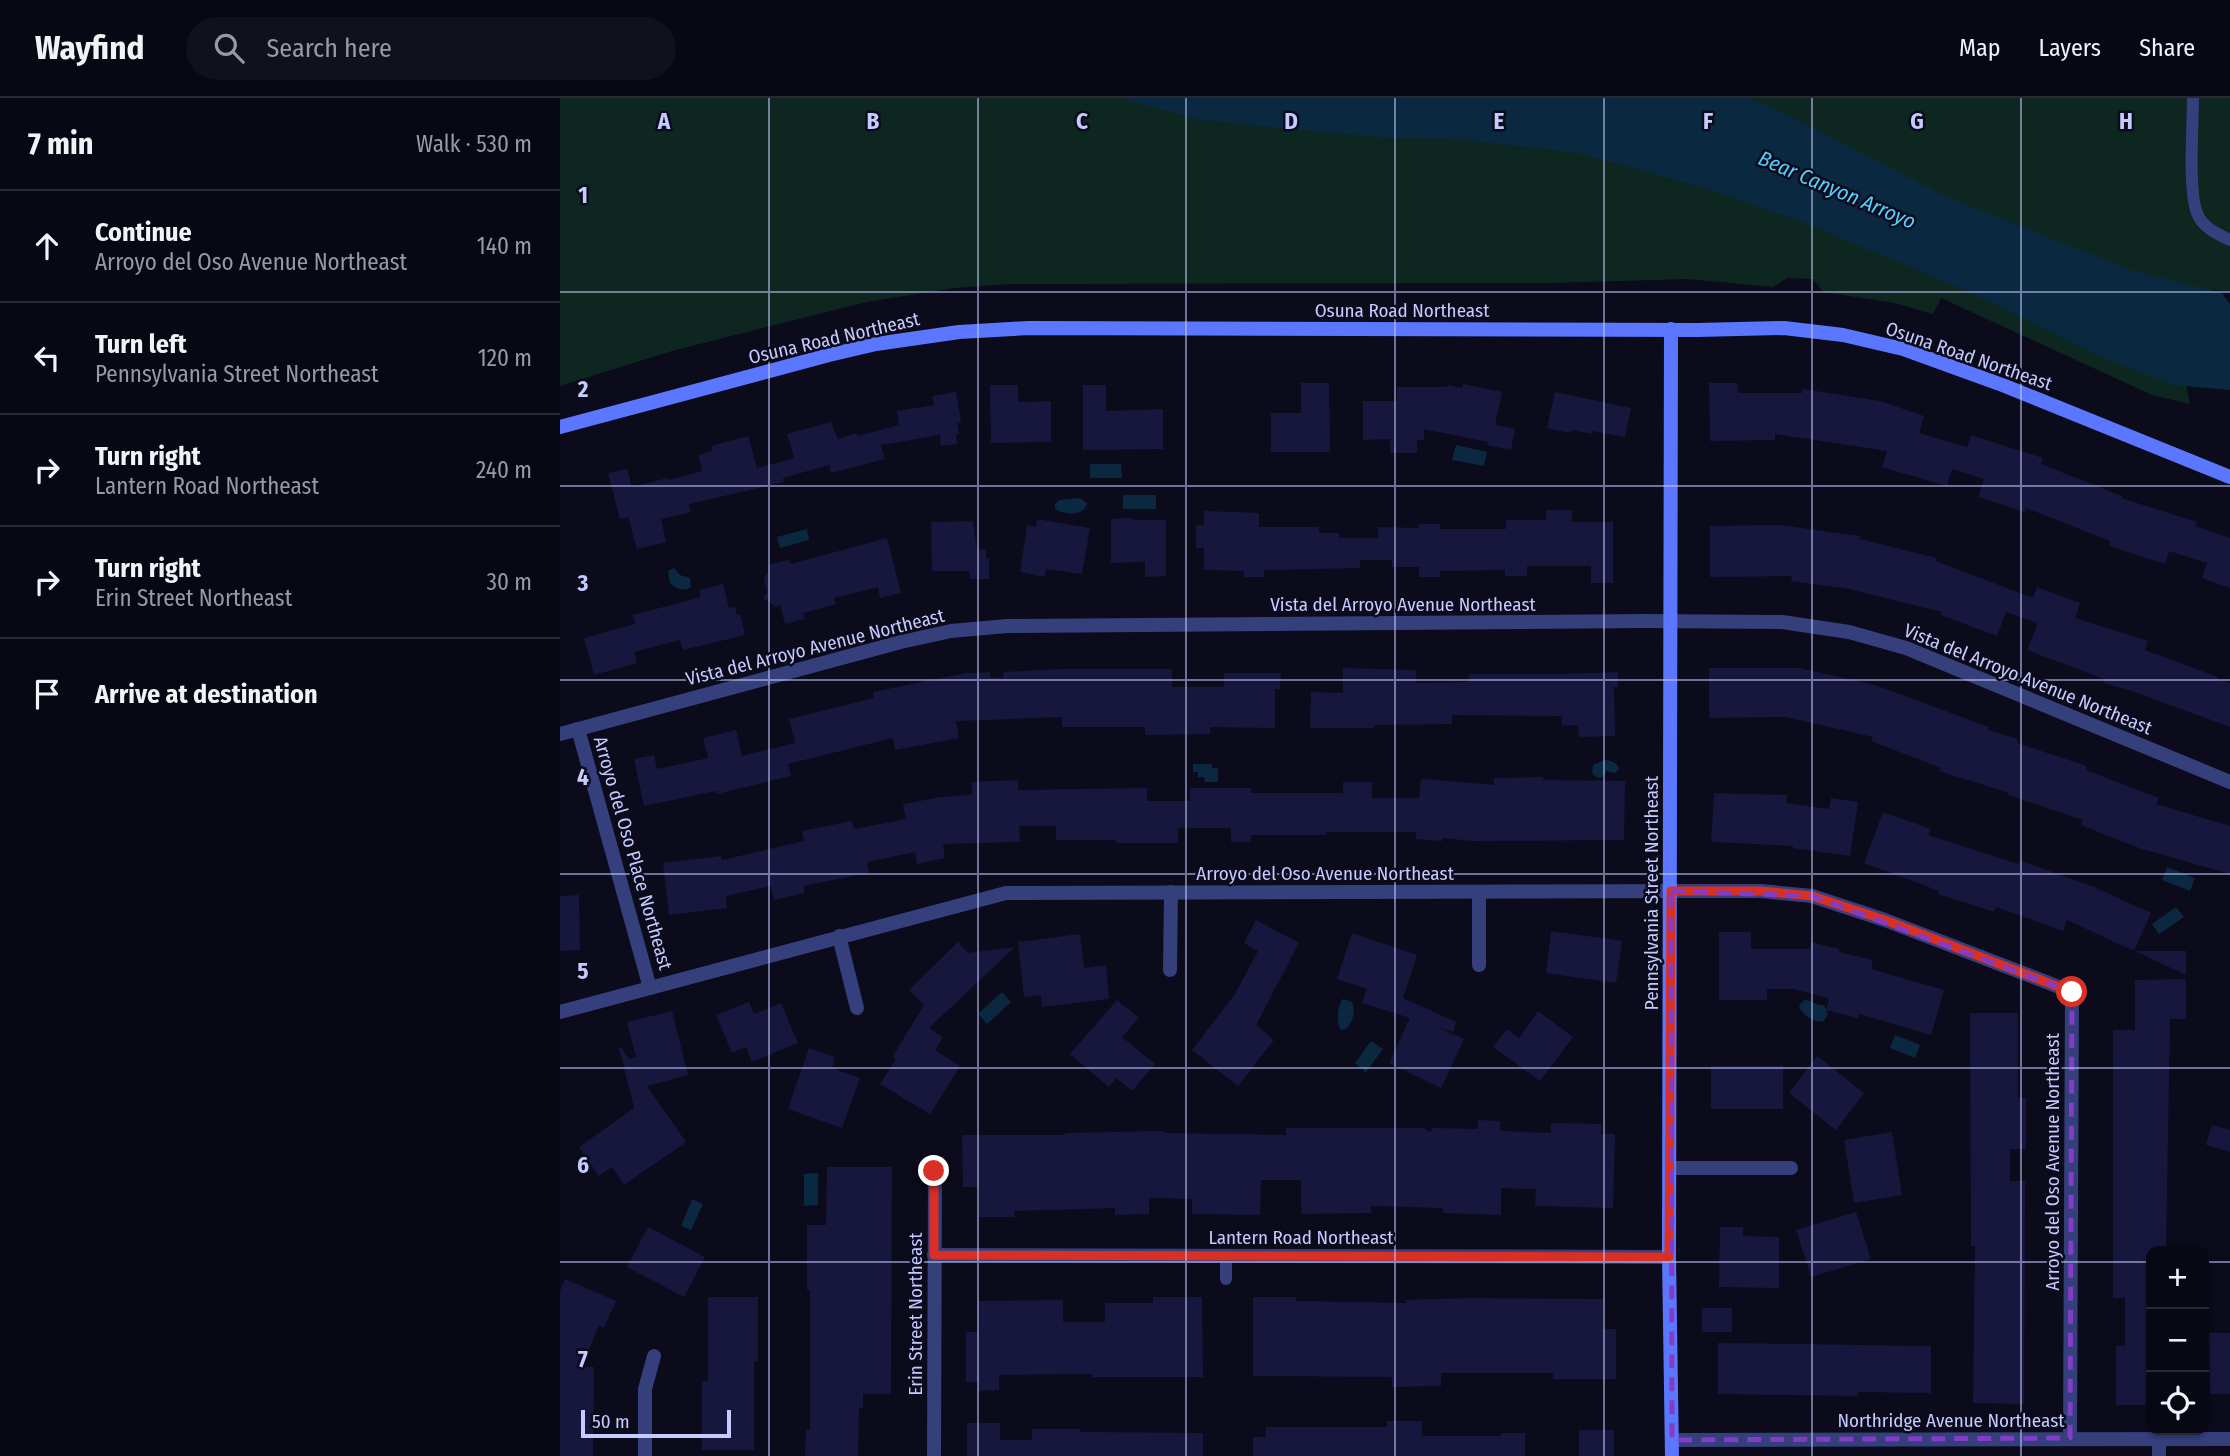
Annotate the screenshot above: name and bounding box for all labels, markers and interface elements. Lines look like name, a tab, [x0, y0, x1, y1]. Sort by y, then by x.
search box	[186, 17, 676, 80]
text: Wayfind	[35, 28, 144, 68]
icon: search	[210, 29, 248, 67]
text: Search here	[266, 33, 392, 64]
text: Map	[1959, 34, 2001, 62]
text: Layers	[2039, 34, 2101, 62]
text: Share	[2139, 34, 2195, 62]
text: A	[657, 107, 671, 135]
text: B	[867, 107, 880, 135]
text: C	[1076, 107, 1088, 135]
text: D	[1284, 107, 1298, 135]
text: E	[1494, 107, 1505, 135]
text: F	[1703, 107, 1713, 135]
text: G	[1910, 107, 1924, 135]
text: H	[2119, 107, 2133, 135]
text: 7 min	[28, 126, 93, 162]
text: Walk · 530 m	[416, 130, 532, 158]
water label: Bear Canyon Arroyo	[1754, 145, 1920, 235]
text: 1	[578, 181, 588, 209]
text: Continue	[95, 217, 192, 248]
icon: ahead	[28, 227, 66, 265]
text: 140 m	[477, 232, 532, 260]
text: Arroyo del Oso Avenue Northeast	[95, 248, 407, 276]
street label: Osuna Road Northeast	[1315, 299, 1490, 322]
street label: Osuna Road Northeast	[746, 307, 922, 369]
street label: Osuna Road Northeast	[1883, 317, 2056, 396]
text: Turn left	[95, 329, 187, 360]
icon: left	[28, 339, 66, 377]
text: 120 m	[478, 344, 532, 372]
text: Pennsylvania Street Northeast	[95, 360, 379, 388]
text: 2	[577, 375, 589, 403]
text: Turn right	[95, 441, 201, 472]
icon: right	[28, 451, 66, 489]
text: 240 m	[476, 456, 532, 484]
text: Lantern Road Northeast	[95, 472, 319, 500]
text: Turn right	[95, 553, 201, 584]
icon: right	[28, 563, 66, 601]
text: 30 m	[487, 568, 532, 596]
text: 3	[577, 569, 589, 597]
text: Erin Street Northeast	[95, 584, 292, 612]
street label: Vista del Arroyo Avenue Northeast	[1270, 593, 1537, 616]
street label: Vista del Arroyo Avenue Northeast	[683, 604, 947, 690]
street label: Vista del Arroyo Avenue Northeast	[1901, 619, 2156, 740]
icon: arrive	[28, 675, 66, 713]
text: Arrive at destination	[95, 679, 318, 710]
street label: Arroyo del Oso Place Northeast	[589, 734, 678, 973]
text: 4	[577, 763, 589, 791]
street label: Pennsylvania Street Northeast	[1640, 775, 1663, 1010]
street label: Arroyo del Oso Avenue Northeast	[1196, 862, 1455, 885]
text: 5	[577, 957, 589, 985]
route start	[2056, 976, 2087, 1007]
street label: Arroyo del Oso Avenue Northeast	[2041, 1032, 2064, 1291]
text: 6	[577, 1151, 589, 1179]
route end	[918, 1155, 949, 1186]
street label: Lantern Road Northeast	[1209, 1226, 1394, 1249]
street label: Erin Street Northeast	[904, 1232, 927, 1395]
map controls	[2146, 1246, 2209, 1435]
button: +	[2146, 1246, 2209, 1309]
button: −	[2146, 1309, 2209, 1372]
text: 7	[578, 1345, 588, 1373]
button: locate	[2146, 1372, 2209, 1435]
scale bar	[581, 1407, 732, 1439]
street label: Northridge Avenue Northeast	[1837, 1409, 2065, 1432]
text: 50 m	[592, 1410, 630, 1433]

